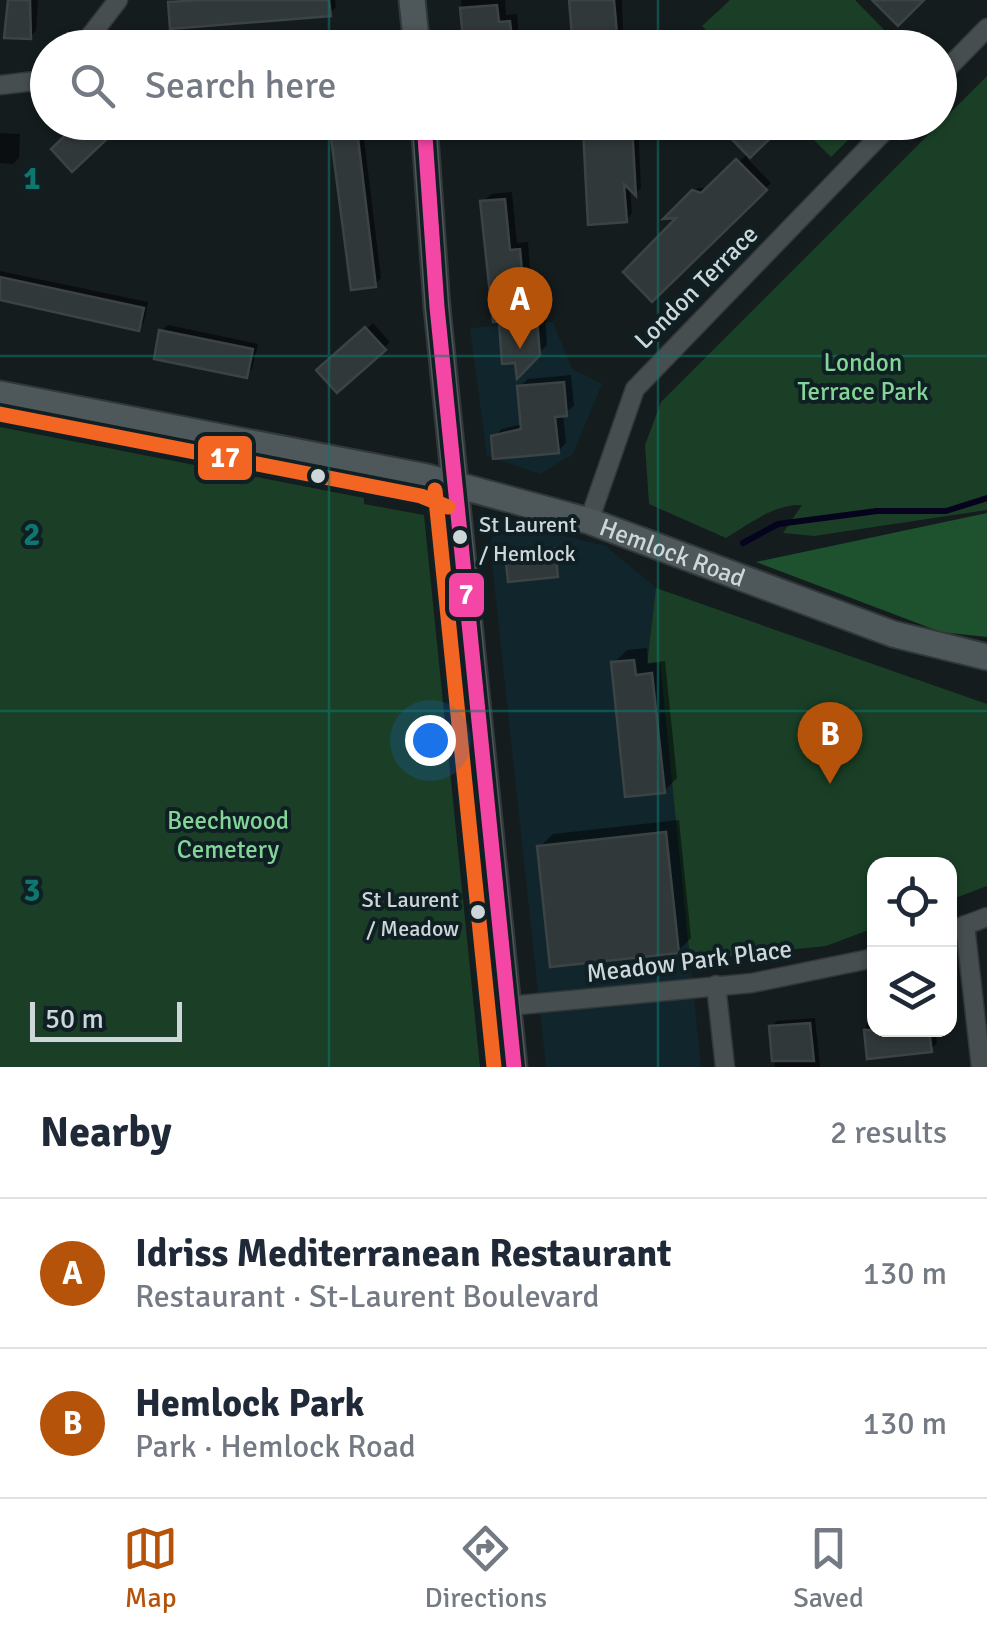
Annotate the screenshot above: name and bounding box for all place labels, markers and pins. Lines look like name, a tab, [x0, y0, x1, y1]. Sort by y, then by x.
pin: A	[488, 266, 552, 349]
unlabelled marker	[308, 466, 328, 486]
place label: St Laurent / Hemlock	[479, 511, 577, 567]
marker: St Laurent / Hemlock	[450, 527, 470, 547]
pin: B	[798, 702, 862, 784]
place label: St Laurent / Meadow	[361, 886, 459, 942]
marker: St Laurent / Meadow	[468, 902, 488, 922]

